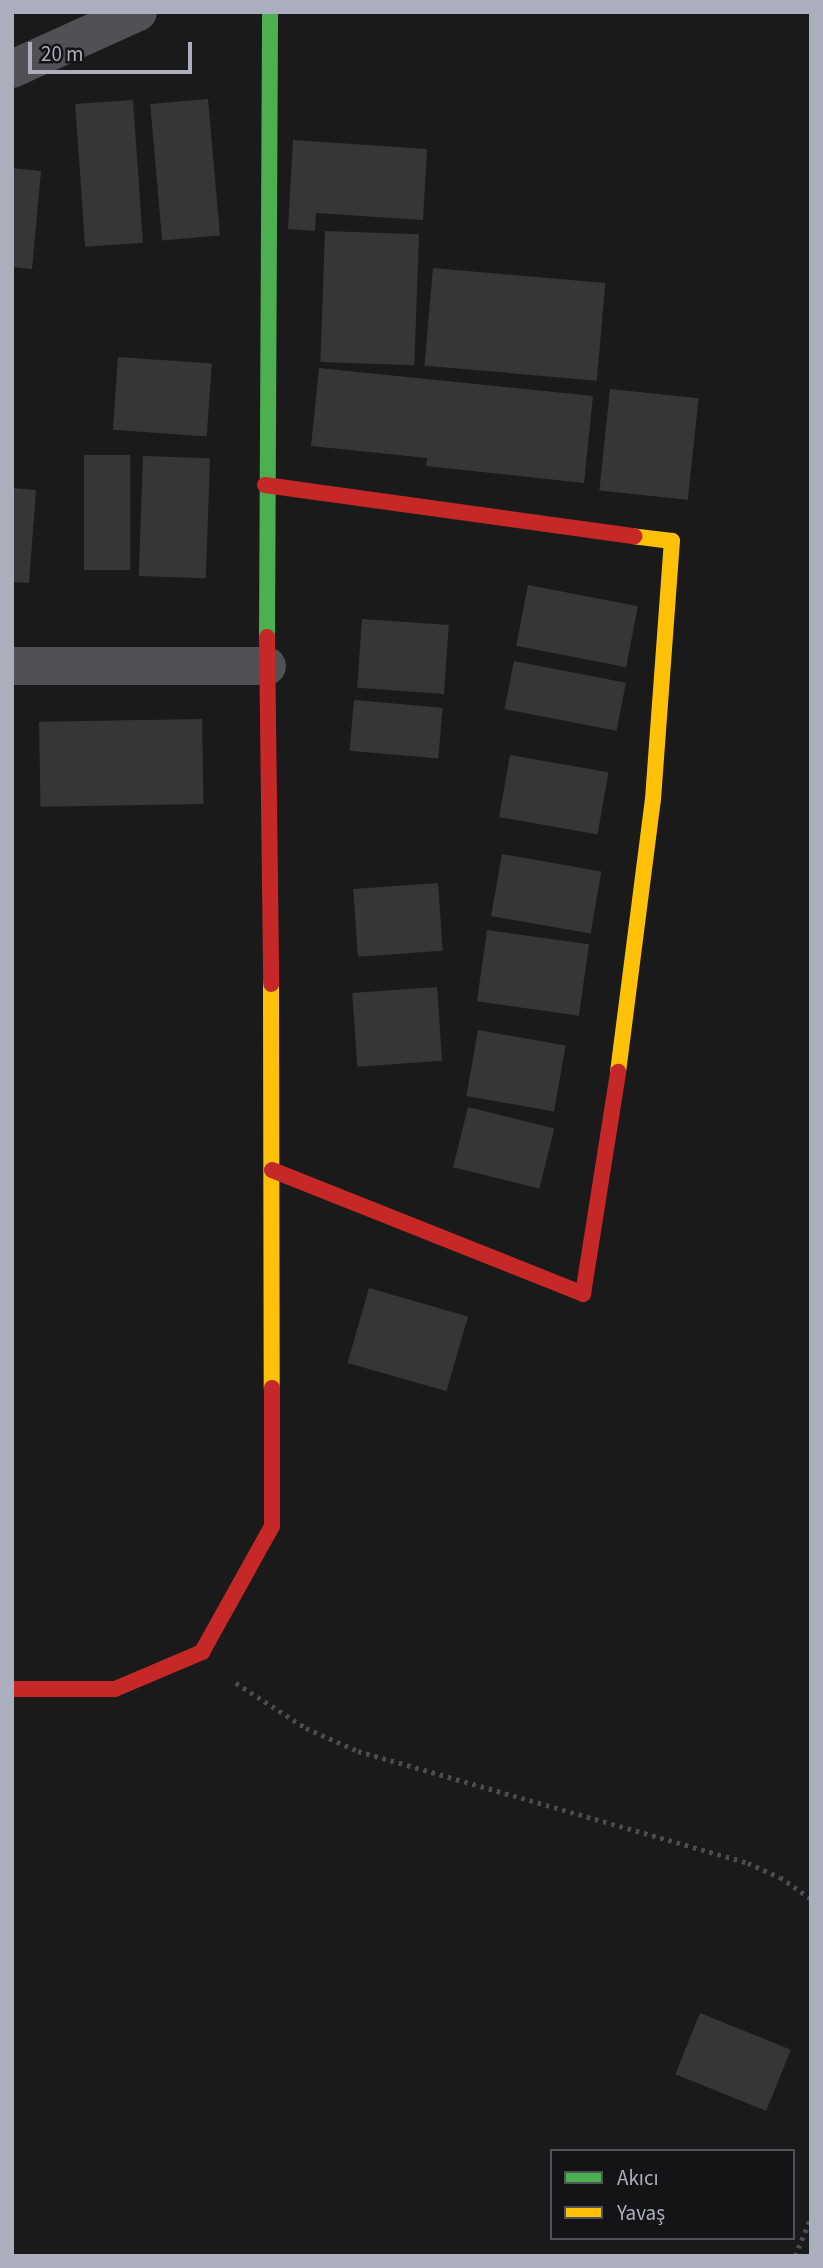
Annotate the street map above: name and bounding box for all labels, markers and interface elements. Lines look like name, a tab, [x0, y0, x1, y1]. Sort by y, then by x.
scale bar	[32, 28, 196, 72]
text: 20 m	[41, 39, 83, 69]
legend	[550, 2149, 795, 2240]
text: Akıcı	[617, 2163, 659, 2193]
text: Yavaş	[617, 2198, 665, 2228]

